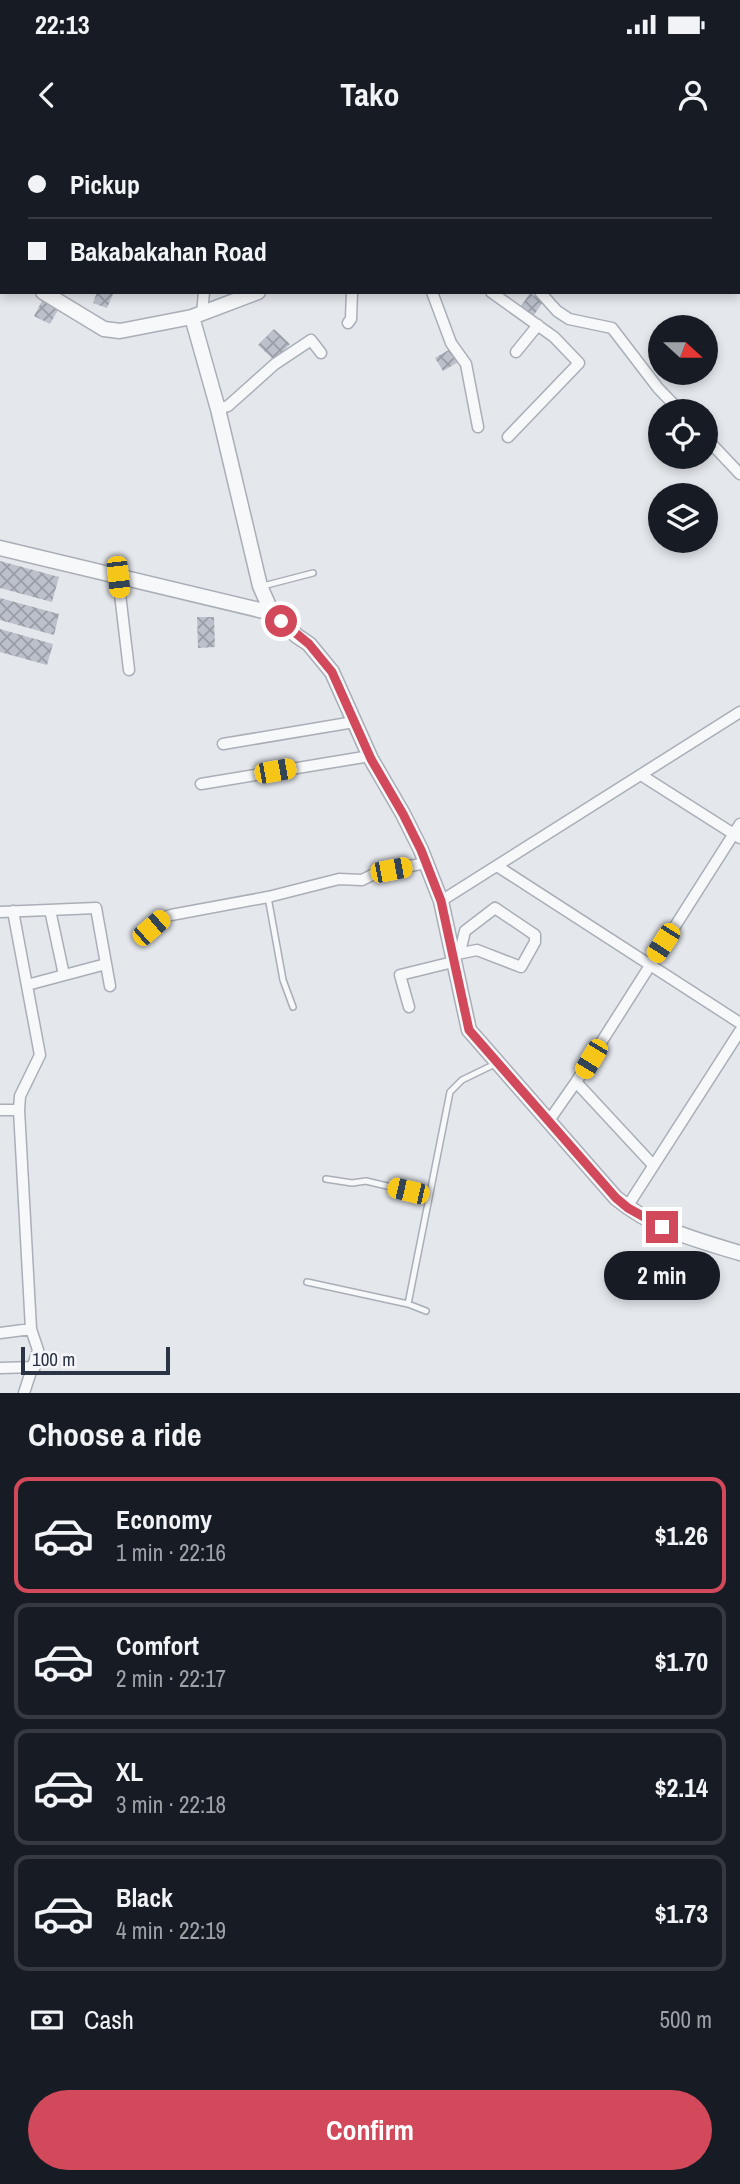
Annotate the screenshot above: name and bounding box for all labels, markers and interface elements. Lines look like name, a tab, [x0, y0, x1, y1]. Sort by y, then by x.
text: 22:13	[35, 7, 90, 42]
text: Tako	[340, 73, 400, 116]
icon: back	[28, 76, 66, 114]
icon: person	[674, 76, 712, 114]
text: Pickup	[70, 167, 140, 202]
text: Bakabakahan Road	[70, 234, 267, 269]
north arrow	[648, 315, 718, 385]
map controls	[648, 315, 718, 553]
button: locate	[648, 399, 718, 469]
button: layers	[648, 483, 718, 553]
car	[106, 555, 131, 599]
route start	[265, 605, 297, 637]
car	[253, 757, 298, 785]
car	[369, 856, 414, 884]
car	[129, 906, 174, 950]
car	[643, 920, 684, 966]
car	[572, 1036, 611, 1082]
car	[386, 1176, 431, 1206]
route end	[646, 1211, 678, 1243]
callout: 2 min	[604, 1252, 720, 1300]
text: 2 min	[637, 1260, 687, 1291]
scale bar	[21, 1344, 170, 1376]
text: 100 m	[32, 1346, 75, 1372]
text: Choose a ride	[28, 1413, 202, 1456]
text: Economy	[116, 1502, 212, 1537]
icon: car	[32, 1504, 95, 1567]
text: $1.26	[655, 1518, 708, 1553]
text: 1 min · 22:16	[116, 1537, 226, 1568]
text: Comfort	[116, 1628, 199, 1663]
icon: car	[32, 1630, 95, 1693]
text: $1.70	[655, 1644, 708, 1679]
text: 2 min · 22:17	[116, 1663, 226, 1694]
text: XL	[116, 1754, 143, 1789]
icon: car	[32, 1756, 95, 1819]
text: $2.14	[655, 1770, 708, 1805]
text: 3 min · 22:18	[116, 1789, 226, 1820]
text: Black	[116, 1880, 173, 1915]
icon: car	[32, 1882, 95, 1945]
text: $1.73	[655, 1896, 708, 1931]
text: 4 min · 22:19	[116, 1915, 226, 1946]
icon: cash	[28, 2001, 66, 2039]
text: Cash	[84, 2002, 134, 2037]
text: 500 m	[660, 2004, 712, 2035]
button: Confirm	[28, 2090, 712, 2170]

